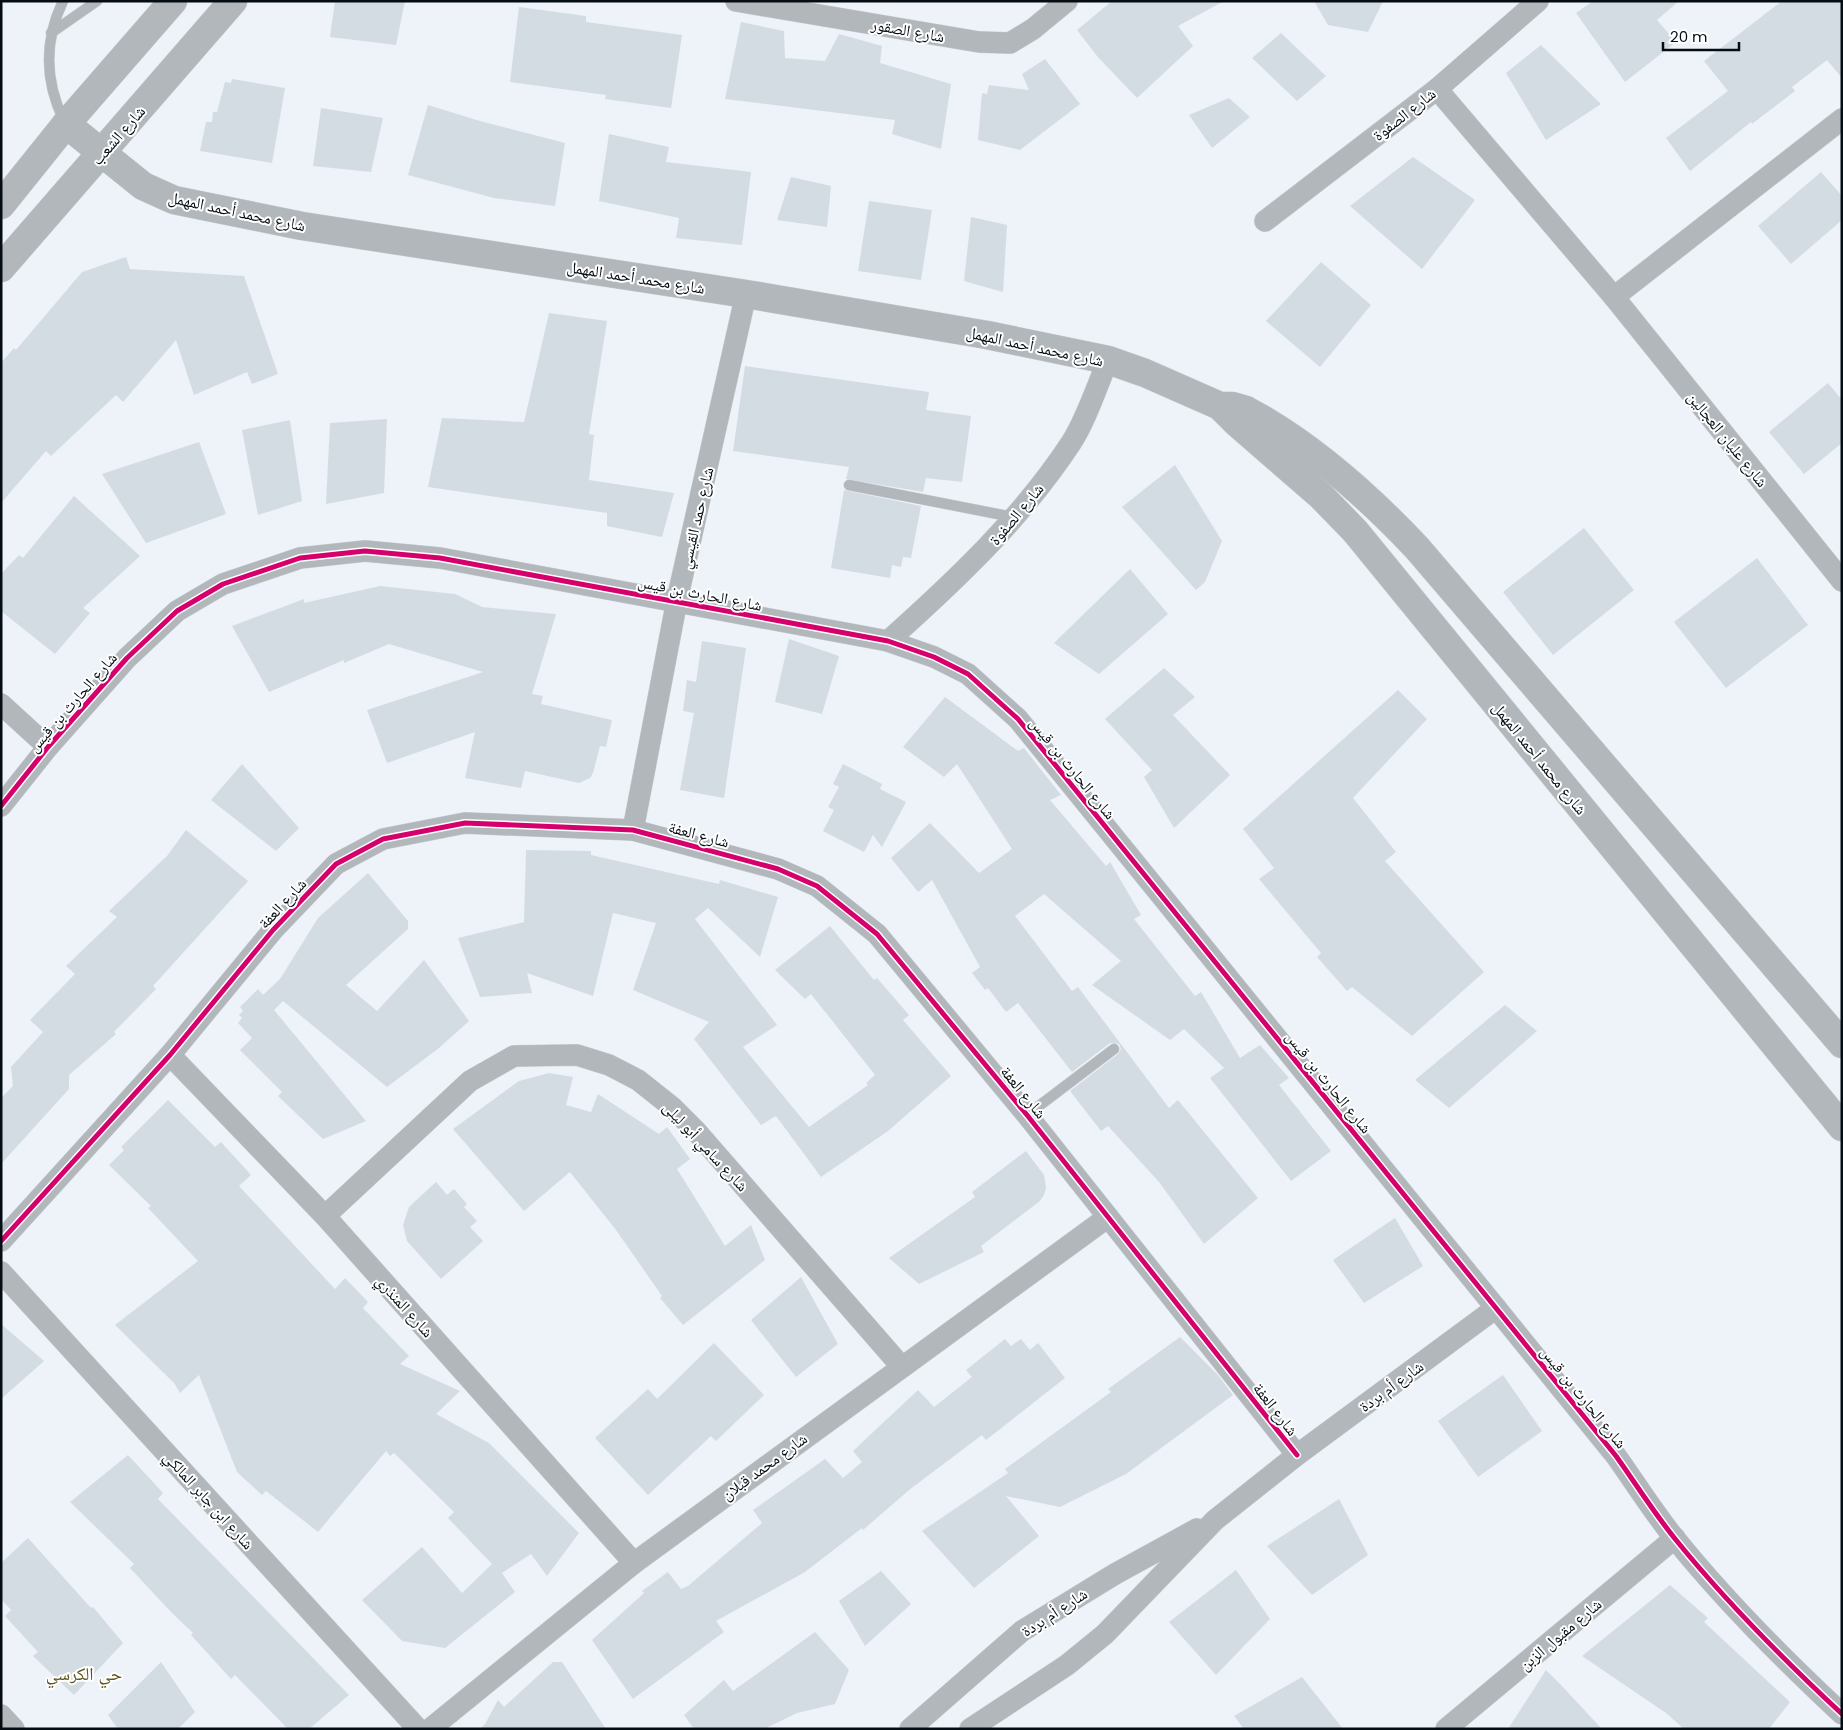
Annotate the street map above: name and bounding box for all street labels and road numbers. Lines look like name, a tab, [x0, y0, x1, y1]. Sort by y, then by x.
street label: شارع الصقور	[868, 13, 946, 48]
street label: شارع الصفوة	[1368, 82, 1441, 146]
street label: شارع الشعب	[86, 101, 151, 170]
street label: شارع محمد أحمد المهمل	[166, 186, 308, 237]
street label: شارع محمد أحمد المهمل	[565, 255, 707, 300]
street label: شارع محمد أحمد المهمل	[964, 321, 1106, 372]
street label: شارع عليان العجالين	[1682, 387, 1773, 492]
street label: شارع حمد القيسي	[674, 465, 720, 572]
street label: شارع الصفوة	[984, 478, 1049, 550]
street label: شارع الحارث بن قيس	[636, 570, 764, 617]
street label: شارع الحارث بن قيس	[22, 647, 122, 757]
street label: شارع محمد أحمد المهمل	[1487, 697, 1592, 820]
street label: شارع الحارث بن قيس	[1024, 712, 1121, 825]
street label: شارع العفة	[666, 815, 732, 854]
street label: شارع العفة	[253, 873, 312, 934]
street label: شارع الحارث بن قيس	[1280, 1026, 1377, 1139]
street label: شارع العفة	[995, 1061, 1052, 1124]
street label: شارع سامي أبو ليلى	[657, 1096, 754, 1197]
street label: شارع المنذري	[370, 1270, 439, 1343]
street label: شارع الحارث بن قيس	[1535, 1341, 1632, 1454]
street label: شارع أم بردة	[1354, 1355, 1428, 1418]
street label: شارع العفة	[1247, 1378, 1304, 1441]
street label: شارع محمد قبلان	[716, 1427, 812, 1506]
street label: شارع ابن جابر المالكي	[157, 1446, 259, 1555]
street label: شارع أم بردة	[1017, 1582, 1092, 1642]
street label: شارع مقبول الزبن	[1514, 1593, 1607, 1676]

